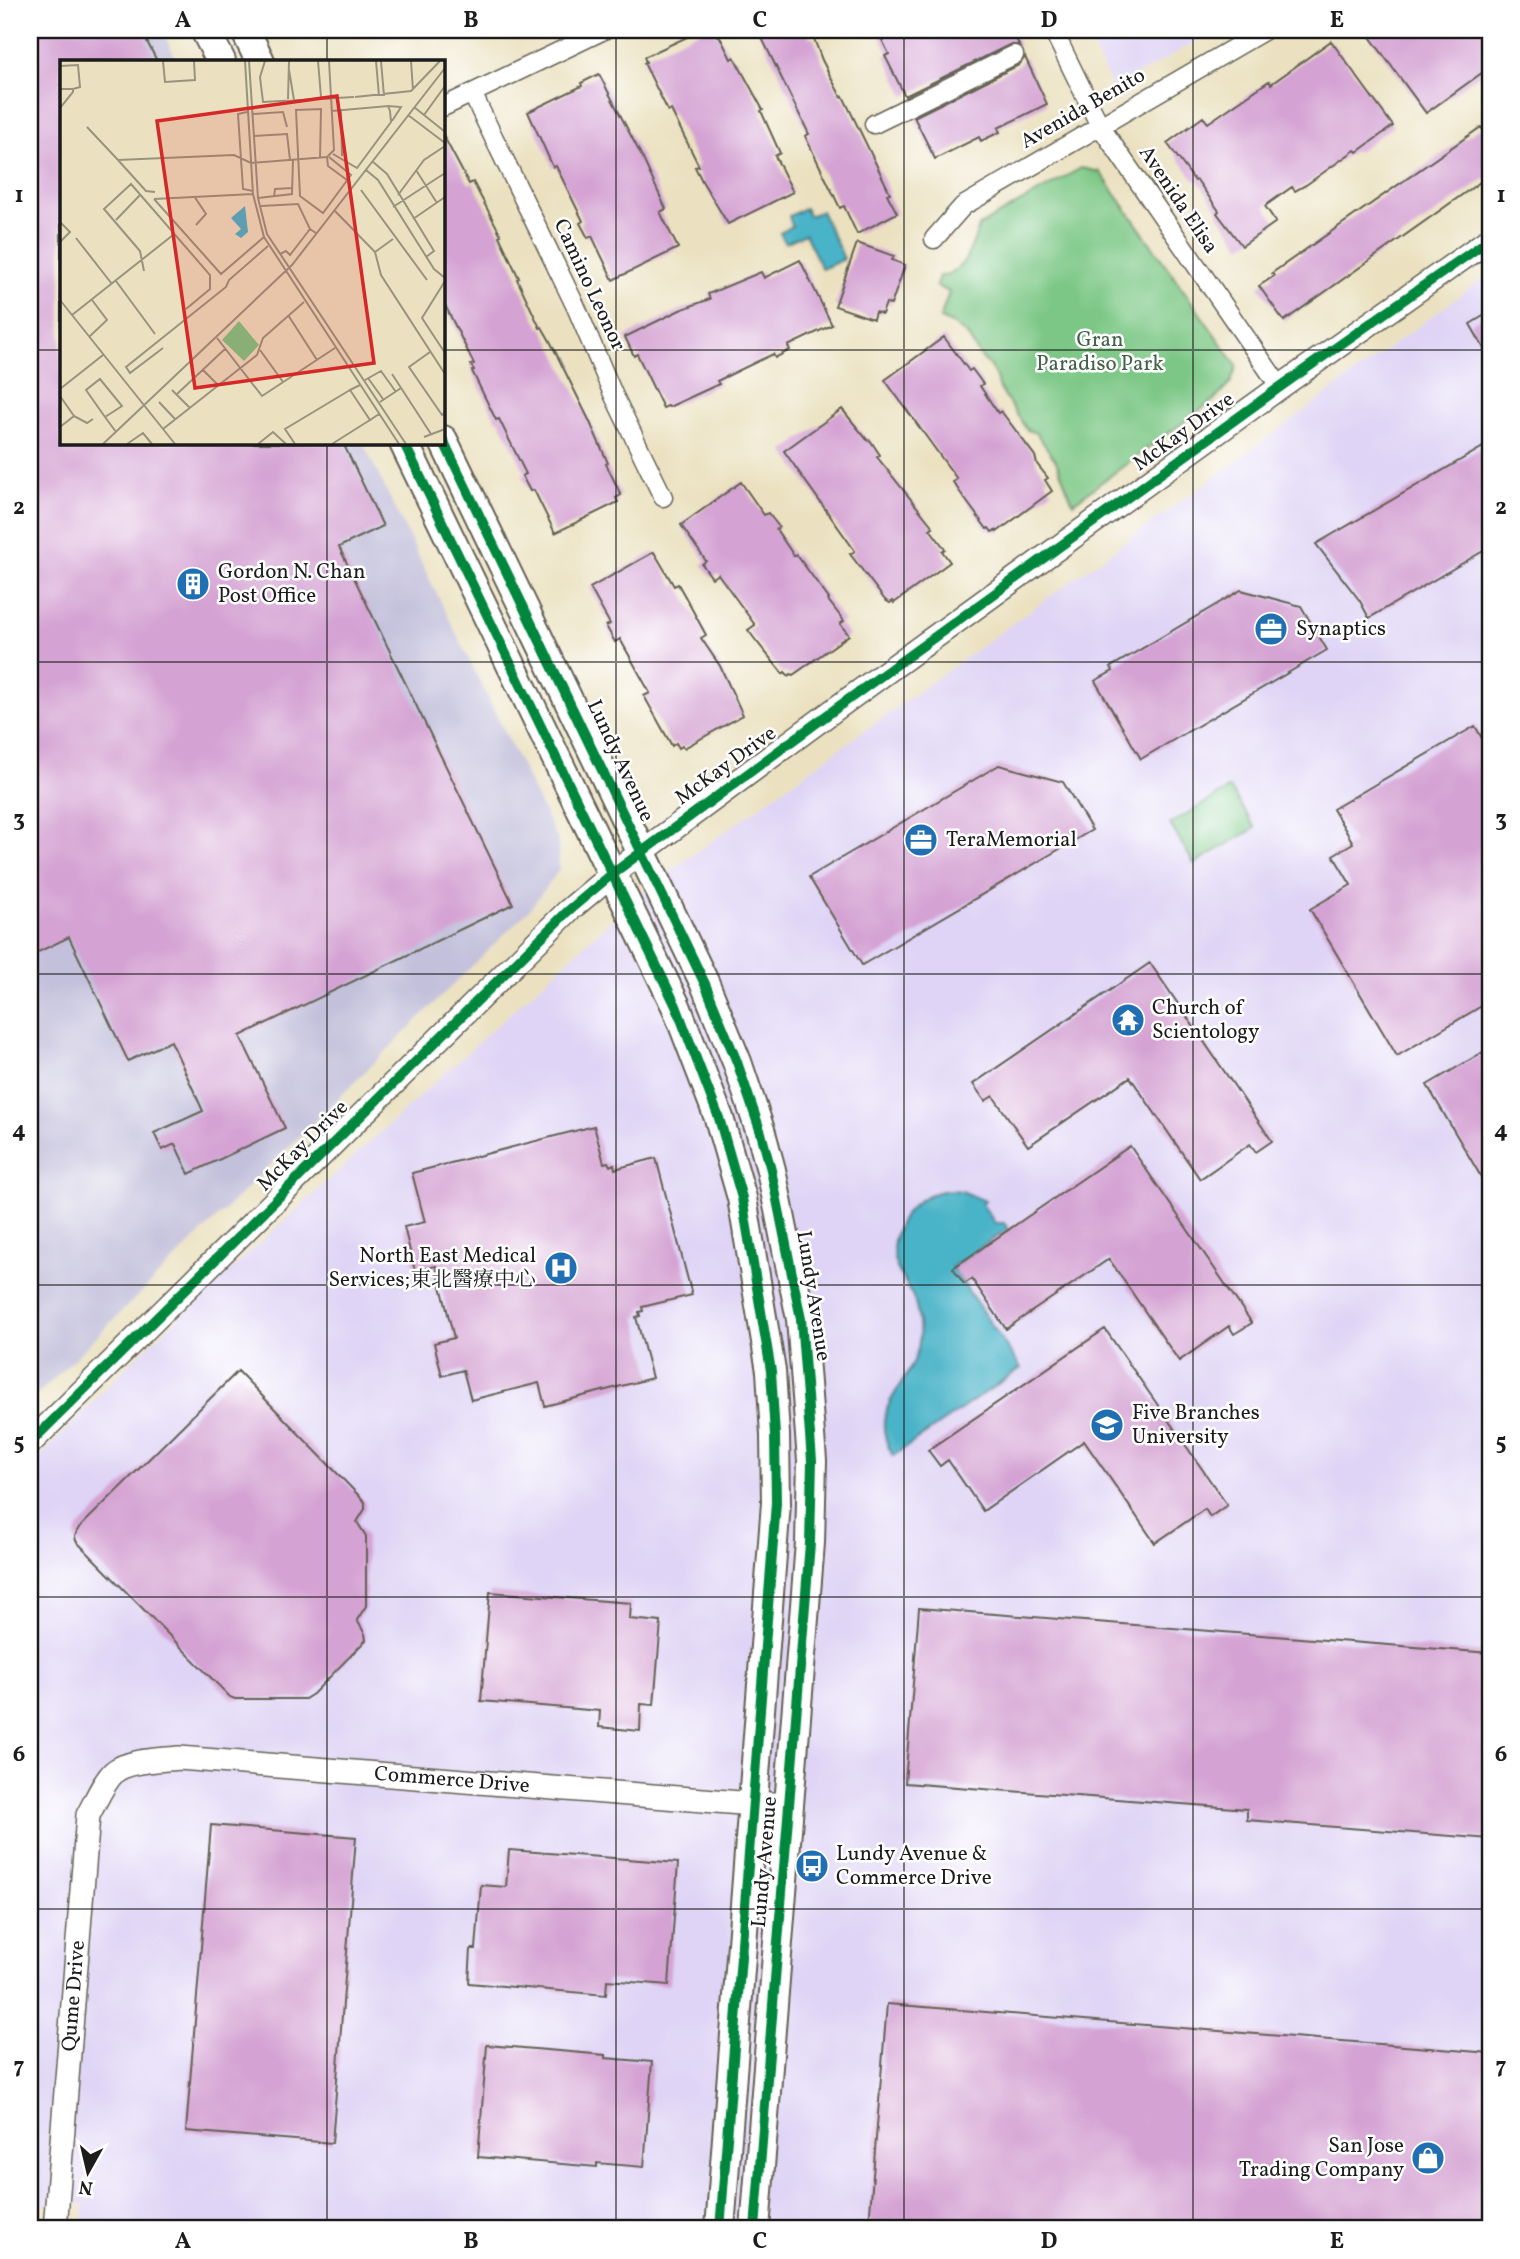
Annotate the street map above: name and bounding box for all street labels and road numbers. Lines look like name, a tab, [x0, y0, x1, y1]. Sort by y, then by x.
street label: Avenida Benito	[1015, 61, 1151, 157]
street label: Avenida Elisa	[1131, 140, 1225, 260]
street label: Camino Leonor	[546, 214, 632, 356]
street label: McKay Drive	[1127, 385, 1241, 479]
street label: Lundy Avenue	[579, 695, 661, 827]
street label: McKay Drive	[669, 719, 783, 813]
street label: McKay Drive	[251, 1094, 355, 1198]
street label: Lundy Avenue	[788, 1229, 838, 1363]
street label: Commerce Drive	[373, 1759, 531, 1801]
street label: Lundy Avenue	[745, 1795, 785, 1929]
street label: Qume Drive	[55, 1939, 92, 2052]

